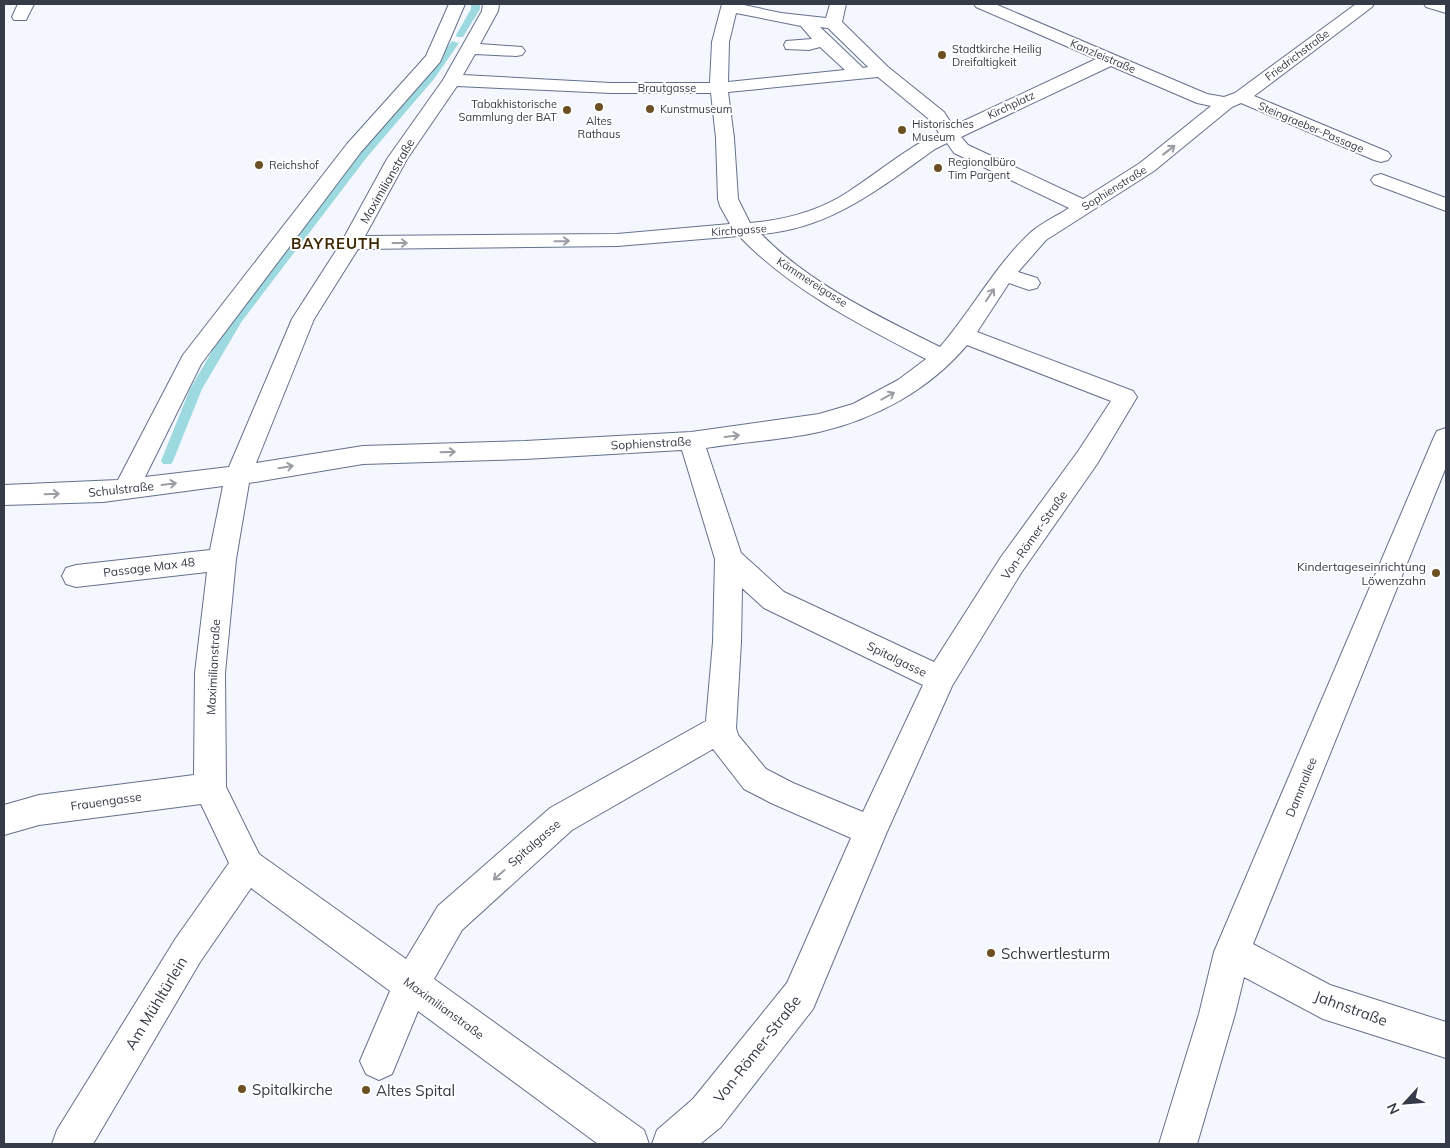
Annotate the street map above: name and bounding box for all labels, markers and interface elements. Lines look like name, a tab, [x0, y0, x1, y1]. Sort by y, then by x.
street label: Friedrichstraße	[1262, 26, 1332, 84]
street label: Kanzleistraße	[1068, 36, 1138, 76]
place label: Stadtkirche Heilig Dreifaltigkeit	[952, 42, 1042, 69]
marker: Stadtkirche Heilig Dreifaltigkeit	[936, 49, 948, 61]
street label: Brautgasse	[638, 81, 696, 95]
street label: Kirchplatz	[985, 88, 1037, 122]
place label: Tabakhistorische Sammlung der BAT	[459, 97, 557, 124]
street label: Steingraeber-Passage	[1256, 98, 1366, 156]
marker: Altes Rathaus	[593, 101, 605, 113]
place label: Kunstmuseum	[660, 102, 732, 116]
marker: Kunstmuseum	[644, 103, 656, 115]
marker: Tabakhistorische Sammlung der BAT	[561, 104, 573, 116]
place label: Altes Rathaus	[578, 114, 620, 141]
place label: Historisches Museum	[912, 117, 974, 144]
marker: Historisches Museum	[896, 124, 908, 136]
street label: Maximilianstraße	[357, 136, 417, 226]
one-way arrow	[1162, 145, 1176, 155]
place label: Regionalbüro Tim Pargent	[948, 155, 1016, 182]
place label: Reichshof	[269, 158, 319, 172]
marker: Reichshof	[253, 159, 265, 171]
marker: Regionalbüro Tim Pargent	[932, 162, 944, 174]
street label: Sophienstraße	[1079, 162, 1149, 214]
street label: Kirchgasse	[711, 221, 767, 239]
district label: BAYREUTH	[291, 234, 381, 253]
one-way arrow	[554, 236, 570, 246]
one-way arrow	[392, 238, 408, 248]
street label: Kämmereigasse	[774, 254, 850, 310]
one-way arrow	[985, 288, 995, 302]
one-way arrow	[881, 390, 895, 400]
one-way arrow	[724, 431, 740, 441]
street label: Sophienstraße	[610, 433, 692, 453]
one-way arrow	[440, 448, 456, 457]
one-way arrow	[278, 462, 294, 472]
street label: Schulstraße	[87, 478, 155, 500]
one-way arrow	[161, 479, 177, 489]
street label: Von-Römer-Straße	[998, 488, 1070, 582]
one-way arrow	[44, 489, 60, 498]
street label: Passage Max 48	[102, 554, 196, 580]
place label: Kindertageseinrichtung Löwenzahn	[1297, 559, 1426, 588]
marker: Kindertageseinrichtung Löwenzahn	[1430, 567, 1442, 579]
street label: Maximilianstraße	[203, 619, 223, 715]
street label: Spitalgasse	[865, 638, 929, 680]
street label: Dammallee	[1282, 755, 1320, 819]
street label: Frauengasse	[70, 789, 142, 813]
street label: Spitalgasse	[505, 816, 563, 870]
one-way arrow	[492, 869, 505, 881]
place label: Schwertlesturm	[1001, 944, 1110, 963]
marker: Schwertlesturm	[985, 947, 997, 959]
street label: Am Mühltürlein	[121, 953, 191, 1053]
street label: Maximilianstraße	[401, 974, 487, 1042]
street label: Jahnstraße	[1312, 986, 1390, 1030]
street label: Von-Römer-Straße	[709, 991, 805, 1107]
north arrow	[1380, 1078, 1430, 1128]
place label: Spitalkirche	[252, 1080, 333, 1099]
place label: Altes Spital	[376, 1081, 455, 1100]
marker: Spitalkirche	[236, 1083, 248, 1095]
marker: Altes Spital	[360, 1084, 372, 1096]
text: N	[1383, 1100, 1404, 1117]

